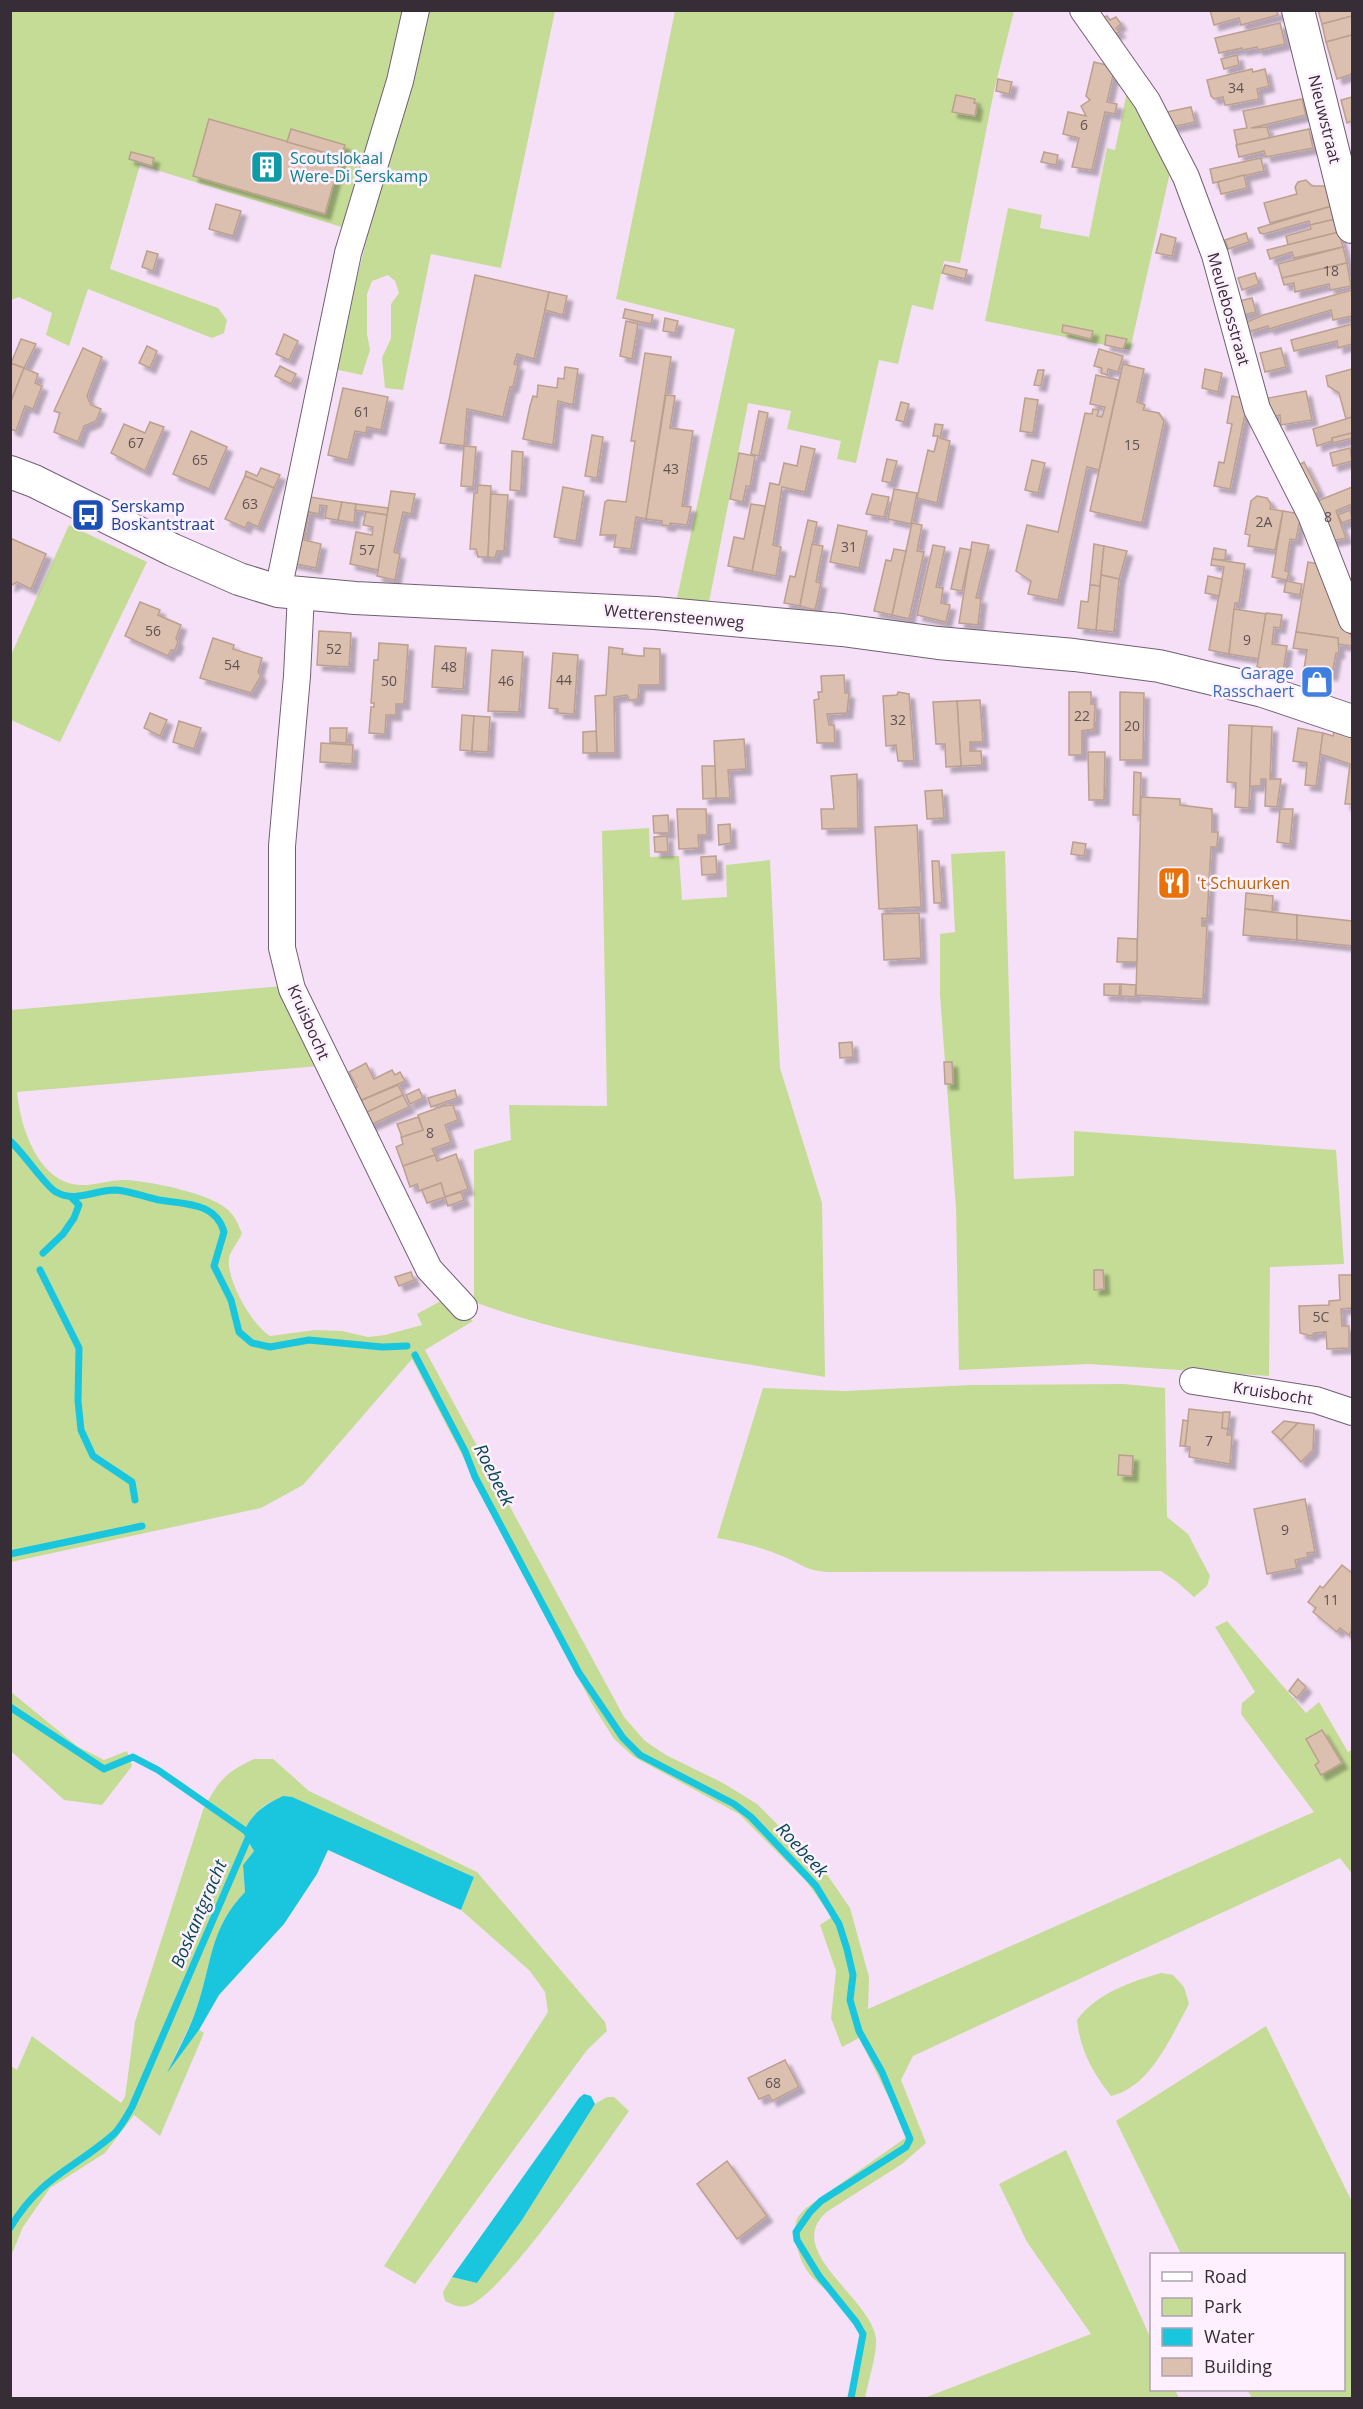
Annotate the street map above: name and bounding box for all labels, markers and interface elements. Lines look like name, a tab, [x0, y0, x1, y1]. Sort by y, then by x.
street label: Nieuwstraat	[1303, 72, 1347, 166]
house number: 34	[1228, 78, 1244, 97]
house number: 6	[1080, 115, 1088, 134]
place label: Scoutslokaal Were-Di Serskamp	[290, 147, 428, 187]
building icon: Scoutslokaal Were-Di Serskamp	[249, 149, 285, 185]
street label: Meulebosstraat	[1202, 250, 1256, 368]
house number: 18	[1323, 261, 1339, 280]
house number: 61	[354, 402, 370, 421]
house number: 67	[128, 433, 144, 452]
house number: 15	[1124, 435, 1140, 454]
house number: 65	[192, 450, 208, 469]
house number: 43	[663, 459, 679, 478]
house number: 63	[242, 494, 258, 513]
place label: Serskamp Boskantstraat	[111, 495, 215, 535]
bus stop icon: Serskamp Boskantstraat	[70, 497, 106, 533]
house number: 8	[1324, 507, 1332, 526]
house number: 2A	[1256, 512, 1273, 531]
house number: 31	[841, 537, 857, 556]
house number: 57	[359, 540, 375, 559]
street label: Wetterensteenweg	[603, 599, 745, 633]
house number: 56	[145, 621, 161, 640]
house number: 9	[1243, 630, 1251, 649]
house number: 52	[326, 639, 342, 658]
house number: 54	[224, 655, 240, 674]
house number: 48	[441, 657, 457, 676]
place label: Garage Rasschaert	[1212, 662, 1294, 702]
shop icon: Garage Rasschaert	[1299, 664, 1335, 700]
house number: 44	[556, 670, 572, 689]
house number: 50	[381, 671, 397, 690]
house number: 46	[498, 671, 514, 690]
house number: 22	[1074, 706, 1090, 725]
house number: 32	[890, 710, 906, 729]
house number: 20	[1124, 716, 1140, 735]
restaurant icon: 't Schuurken	[1156, 865, 1192, 901]
place label: 't Schuurken	[1197, 872, 1290, 894]
street label: Kruisbocht	[283, 981, 336, 1063]
house number: 8	[426, 1123, 434, 1142]
house number: 5C	[1313, 1307, 1330, 1326]
street label: Kruisbocht	[1232, 1376, 1315, 1410]
house number: 7	[1205, 1431, 1213, 1450]
water label: Roebeek	[469, 1439, 521, 1511]
house number: 9	[1281, 1520, 1289, 1539]
house number: 11	[1323, 1590, 1339, 1609]
water label: Roebeek	[771, 1817, 835, 1883]
water label: Boskantgracht	[165, 1855, 232, 1971]
house number: 68	[765, 2073, 781, 2092]
legend	[1150, 2253, 1345, 2391]
text: Road	[1204, 2264, 1247, 2288]
text: Park	[1204, 2294, 1242, 2318]
text: Water	[1204, 2324, 1255, 2348]
text: Building	[1204, 2354, 1272, 2378]

